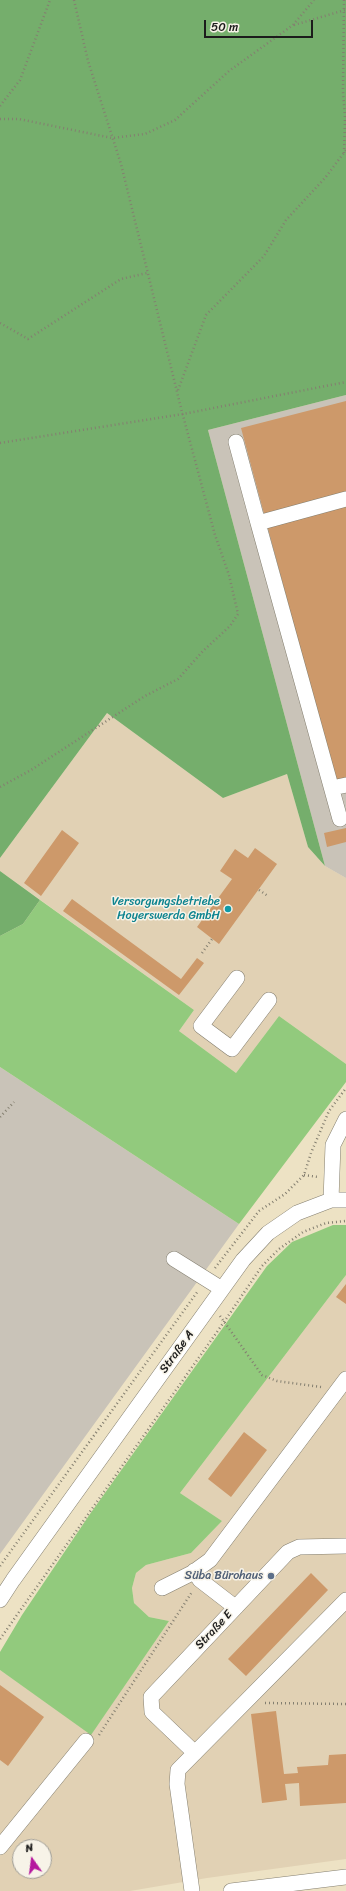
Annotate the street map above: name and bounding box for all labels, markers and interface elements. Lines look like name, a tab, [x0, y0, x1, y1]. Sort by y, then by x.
scale bar	[206, 12, 315, 38]
text: 50 m	[211, 16, 238, 38]
place label: Versorgungsbetriebe Hoyerswerda GmbH	[112, 895, 220, 923]
marker: Versorgungsbetriebe Hoyerswerda GmbH	[223, 904, 233, 914]
street label: Straße A	[157, 1328, 197, 1376]
place label: Süba Bürohaus	[185, 1569, 263, 1583]
marker: Süba Bürohaus	[266, 1571, 276, 1581]
street label: Straße E	[192, 1608, 236, 1652]
text: N	[23, 1838, 35, 1858]
north arrow	[12, 1839, 52, 1879]

